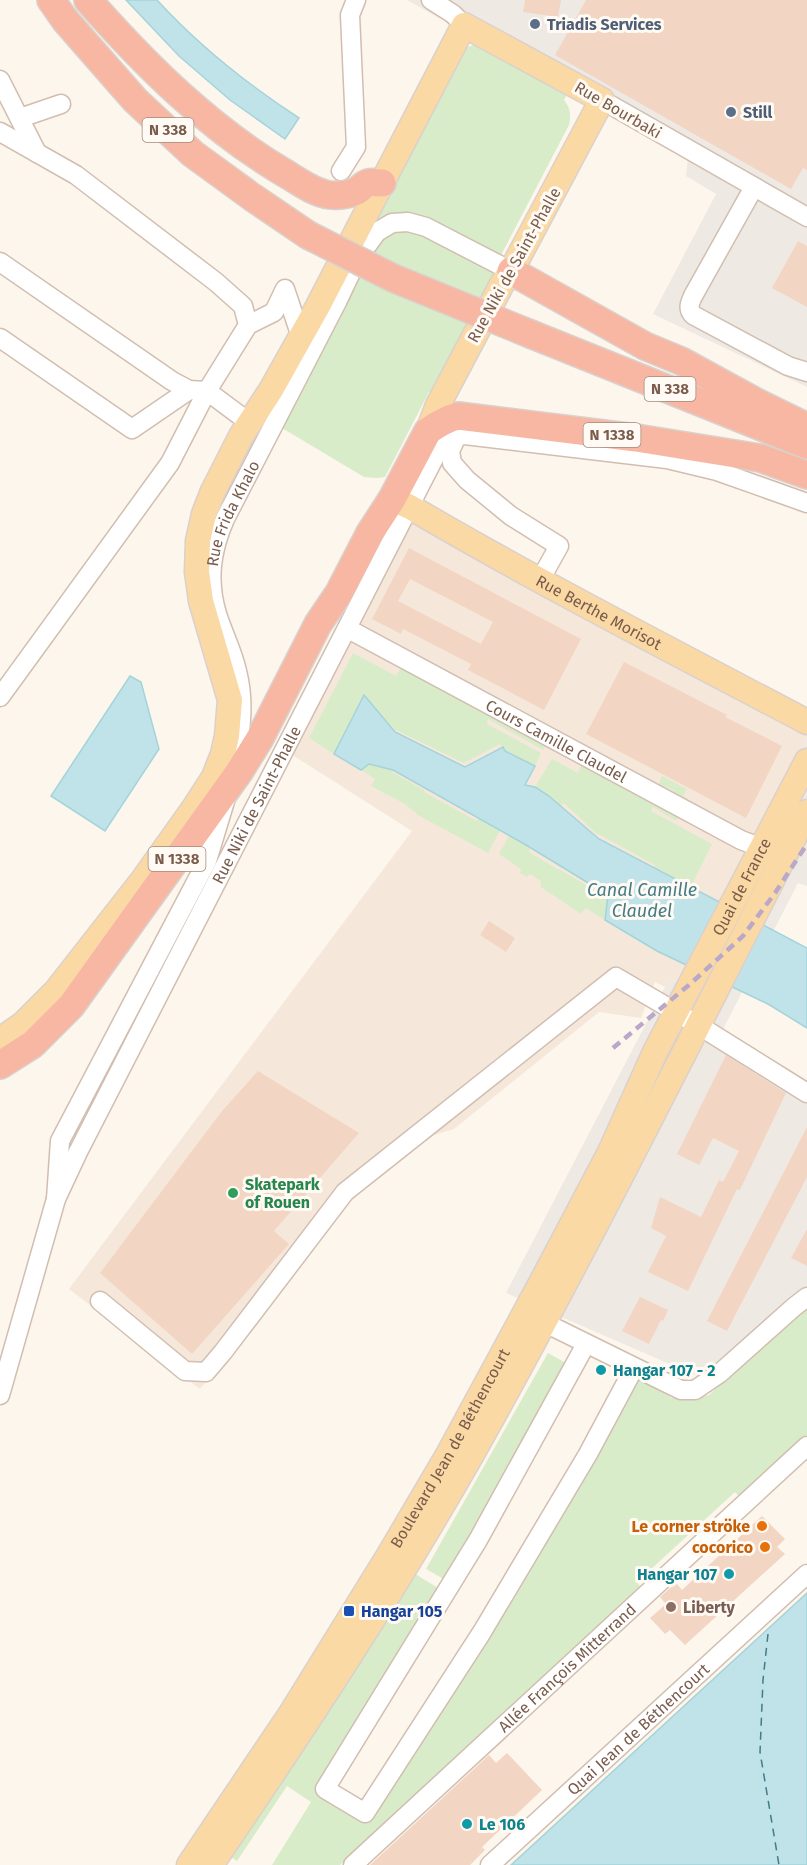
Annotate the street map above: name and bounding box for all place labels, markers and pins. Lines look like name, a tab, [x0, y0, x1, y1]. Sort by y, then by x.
place label: Triadis Services	[547, 15, 662, 34]
marker: Triadis Services	[528, 17, 542, 31]
place label: Still	[743, 103, 773, 122]
marker: Still	[724, 105, 738, 119]
place label: Skatepark of Rouen	[245, 1175, 320, 1212]
marker: Skatepark of Rouen	[226, 1186, 240, 1200]
place label: Hangar 107 - 2	[613, 1361, 715, 1380]
marker: Hangar 107 - 2	[594, 1363, 608, 1377]
place label: Le corner ströke	[632, 1517, 750, 1536]
marker: Le corner ströke	[755, 1519, 769, 1533]
place label: cocorico	[692, 1538, 753, 1557]
marker: cocorico	[758, 1540, 772, 1554]
place label: Hangar 107	[637, 1565, 717, 1584]
marker: Hangar 107	[722, 1567, 736, 1581]
place label: Liberty	[683, 1598, 736, 1617]
marker: Liberty	[664, 1600, 678, 1614]
place label: Hangar 105	[361, 1602, 443, 1621]
marker: Hangar 105	[342, 1604, 356, 1618]
place label: Le 106	[479, 1815, 525, 1834]
marker: Le 106	[460, 1817, 474, 1831]

